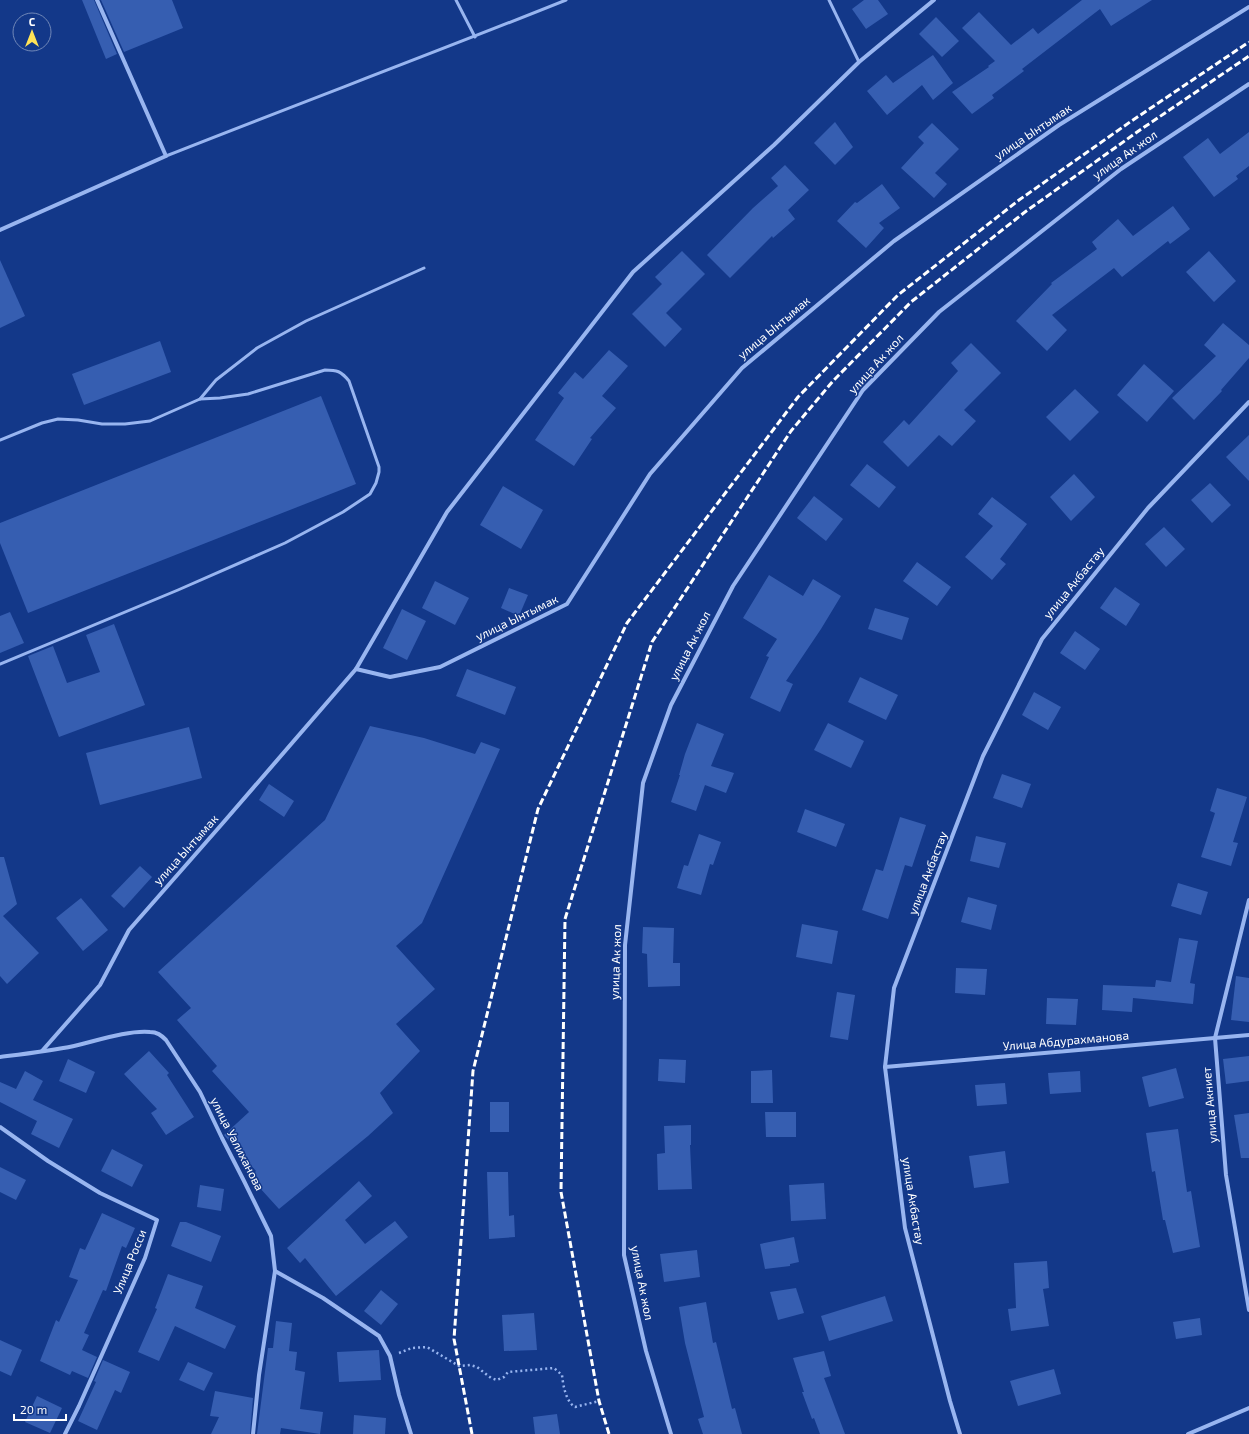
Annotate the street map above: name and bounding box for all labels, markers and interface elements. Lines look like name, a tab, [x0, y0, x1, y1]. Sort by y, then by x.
north arrow	[12, 12, 52, 52]
text: С	[29, 15, 36, 28]
street label: улица Ынтымак	[991, 100, 1075, 163]
street label: улица Ак жол	[1089, 127, 1160, 182]
street label: улица Ынтымак	[734, 293, 813, 362]
street label: улица Ак жол	[845, 331, 907, 397]
street label: улица Акбастау	[1040, 543, 1108, 622]
street label: улица Ынтымак	[473, 591, 561, 644]
street label: улица Ак жол	[666, 609, 713, 683]
street label: улица Ынтымак	[150, 811, 222, 888]
street label: улица Акбастау	[905, 828, 951, 917]
street label: улица Ак жол	[607, 924, 624, 1000]
street label: Улица Абдурахманова	[1002, 1028, 1130, 1053]
street label: улица Акниет	[1199, 1066, 1220, 1144]
street label: улица Уалиханова	[207, 1094, 268, 1193]
street label: улица Акбастау	[899, 1156, 928, 1246]
street label: Улица Росси	[110, 1227, 148, 1296]
street label: улица Ак жол	[628, 1244, 657, 1321]
scale bar	[14, 1396, 66, 1422]
text: 20 m	[20, 1402, 47, 1416]

